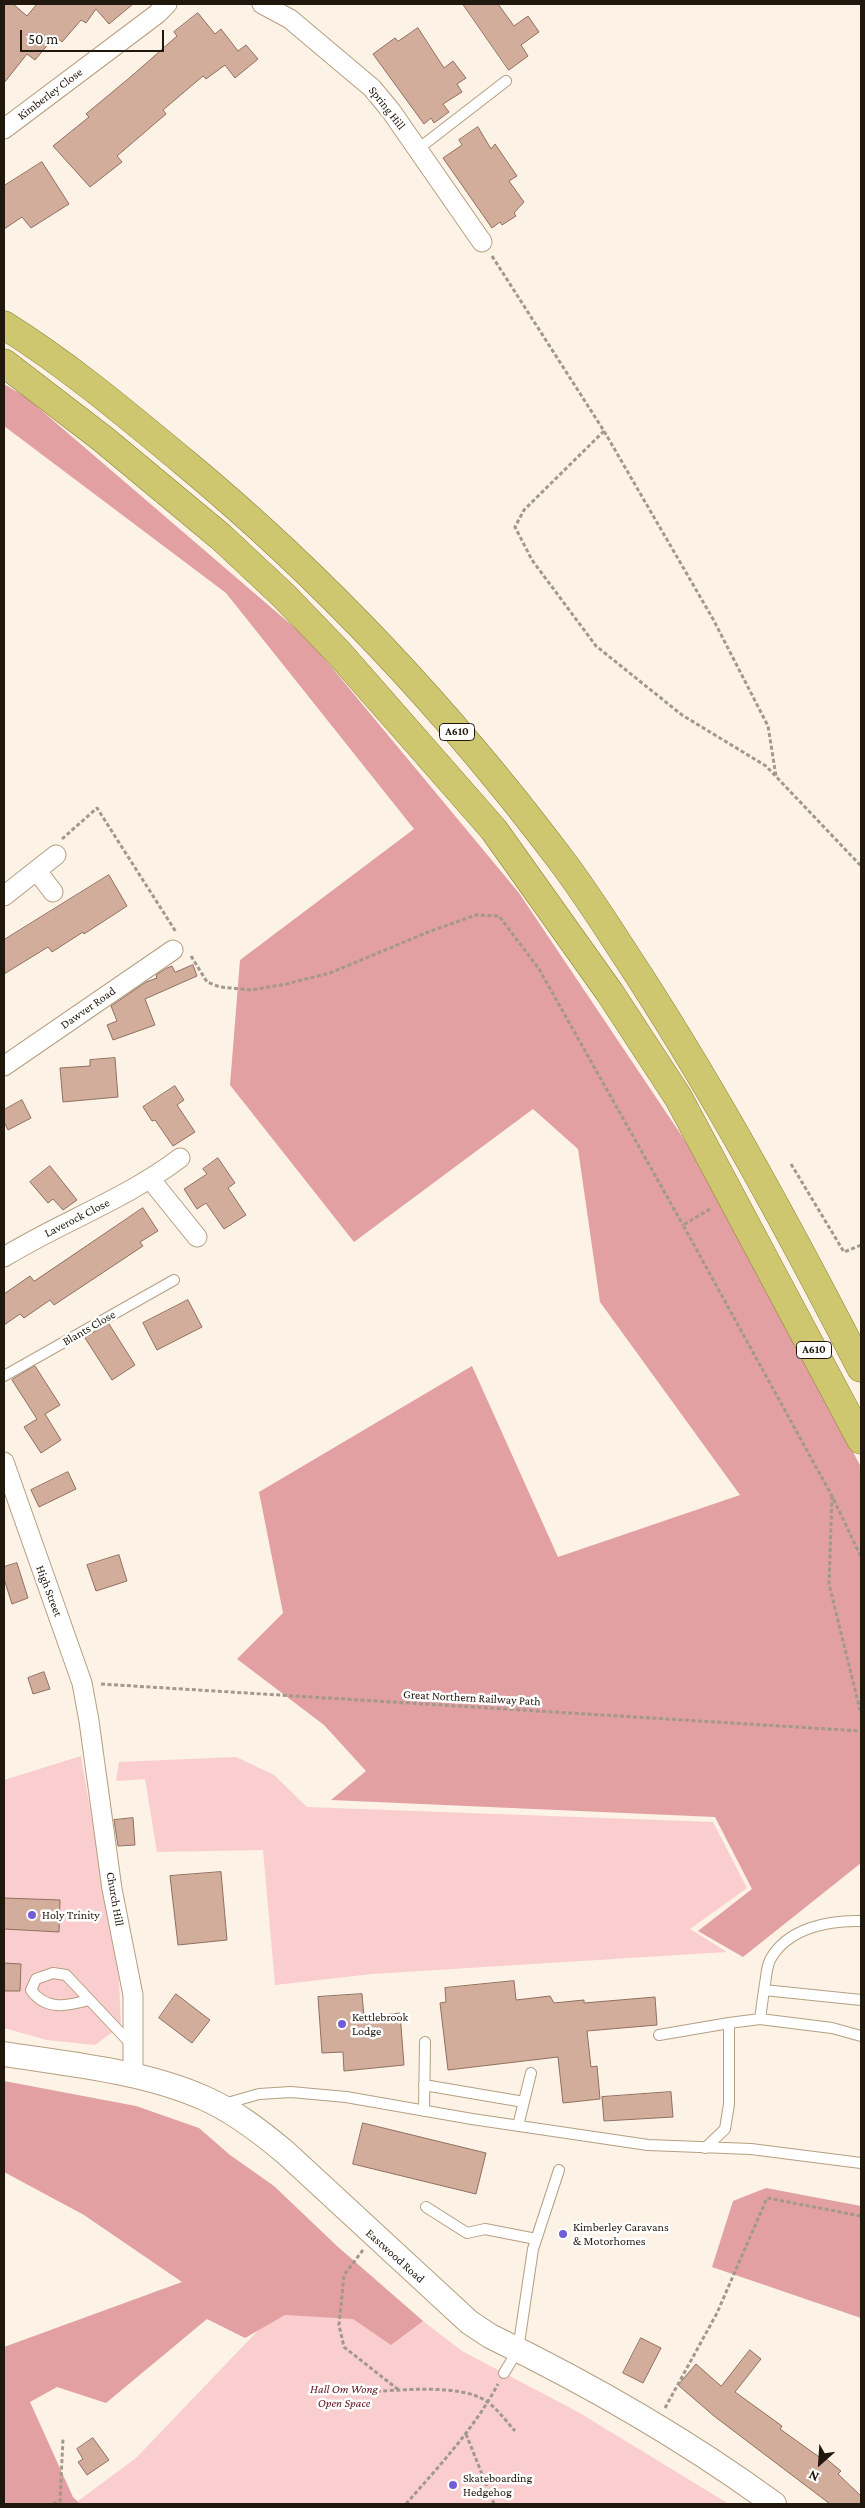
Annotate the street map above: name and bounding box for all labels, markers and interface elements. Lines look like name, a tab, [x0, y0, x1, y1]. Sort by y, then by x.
scale bar	[22, 20, 166, 52]
text: 50 m	[28, 31, 58, 47]
street label: Kimberley Close	[15, 65, 85, 123]
street label: Spring Hill	[366, 83, 408, 133]
road number: A610	[440, 724, 474, 740]
street label: Dawver Road	[58, 984, 118, 1032]
street label: Laverock Close	[42, 1195, 112, 1241]
street label: Blants Close	[60, 1307, 118, 1349]
road number: A610	[796, 1342, 832, 1358]
street label: High Street	[33, 1563, 65, 1619]
street label: Great Northern Railway Path	[403, 1687, 541, 1709]
street label: Church Hill	[103, 1871, 127, 1927]
place label: Holy Trinity	[42, 1908, 100, 1922]
marker: Holy Trinity	[26, 1909, 38, 1921]
place label: Kettlebrook Lodge	[352, 2010, 408, 2038]
marker: Kettlebrook Lodge	[336, 2018, 348, 2030]
place label: Kimberley Caravans & Motorhomes	[573, 2220, 669, 2248]
street label: Eastwood Road	[363, 2226, 427, 2286]
marker: Kimberley Caravans & Motorhomes	[557, 2228, 569, 2240]
park label: Hall Om Wong Open Space	[310, 2382, 378, 2410]
north arrow	[795, 2438, 845, 2488]
text: N	[806, 2467, 821, 2486]
place label: Skateboarding Hedgehog	[463, 2471, 532, 2499]
marker: Skateboarding Hedgehog	[447, 2479, 459, 2491]

